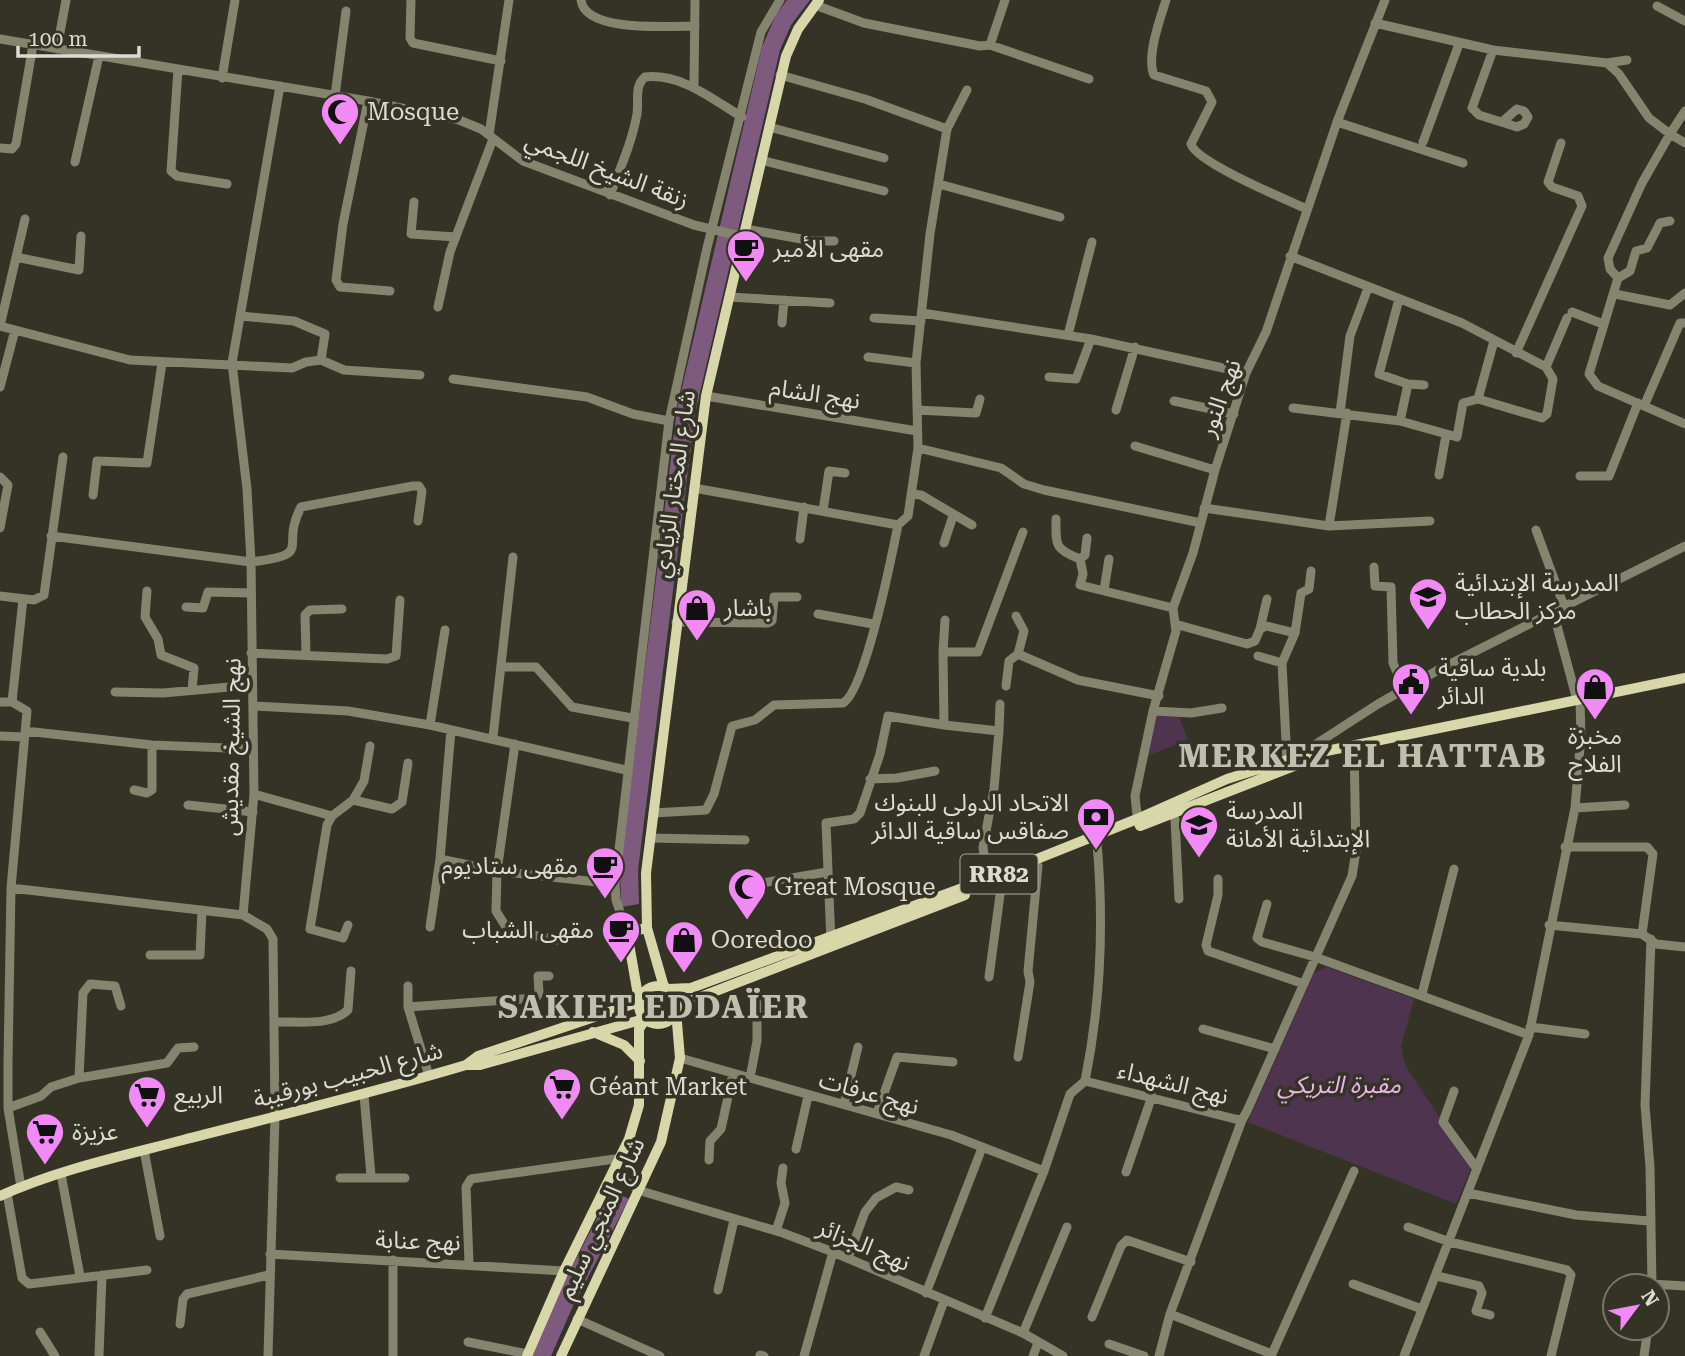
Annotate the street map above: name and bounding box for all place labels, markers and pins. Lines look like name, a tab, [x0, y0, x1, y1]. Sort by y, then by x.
mosque icon: Mosque	[319, 91, 361, 146]
place label: Mosque	[367, 98, 459, 126]
cafe icon: مقهى الأمير	[725, 228, 767, 283]
place label: مقهى الأمير	[772, 235, 884, 263]
place label: المدرسة الإبتدائية مركز الحطاب	[1455, 569, 1619, 625]
school or university icon: المدرسة الإبتدائية مركز الحطاب	[1407, 576, 1449, 631]
shop icon: باشار	[676, 587, 718, 642]
place label: باشار	[723, 594, 772, 622]
place label: بلدية ساقية الدائر	[1437, 654, 1546, 710]
public building icon: بلدية ساقية الدائر	[1390, 661, 1432, 716]
shop icon: مخبزة الفلاح	[1574, 666, 1616, 721]
place label: مخبزة الفلاح	[1568, 722, 1622, 781]
place label: الاتحاد الدولي للبنوك صفاقس ساقية الدائر	[871, 789, 1069, 845]
bank icon: الاتحاد الدولي للبنوك صفاقس ساقية الدائر	[1075, 796, 1117, 851]
place label: المدرسة الإبتدائية الأمانة	[1226, 797, 1370, 855]
school or university icon: المدرسة الإبتدائية الأمانة	[1178, 804, 1220, 859]
cafe icon: مقهى ستاديوم	[584, 845, 626, 900]
place label: مقهى ستاديوم	[441, 852, 578, 884]
mosque icon: Great Mosque	[726, 866, 768, 921]
place label: Great Mosque	[774, 873, 935, 901]
cafe icon: مقهى الشباب	[600, 909, 642, 964]
place label: مقهى الشباب	[462, 916, 594, 944]
shop icon: Ooredoo	[663, 919, 705, 974]
place label: Ooredoo	[711, 926, 813, 954]
supermarket icon: Géant Market	[541, 1066, 583, 1121]
place label: Géant Market	[589, 1073, 747, 1101]
supermarket icon: الربيع	[126, 1074, 168, 1129]
place label: الربيع	[174, 1081, 223, 1112]
supermarket icon: عزيزة	[24, 1111, 66, 1166]
place label: عزيزة	[72, 1118, 118, 1146]

